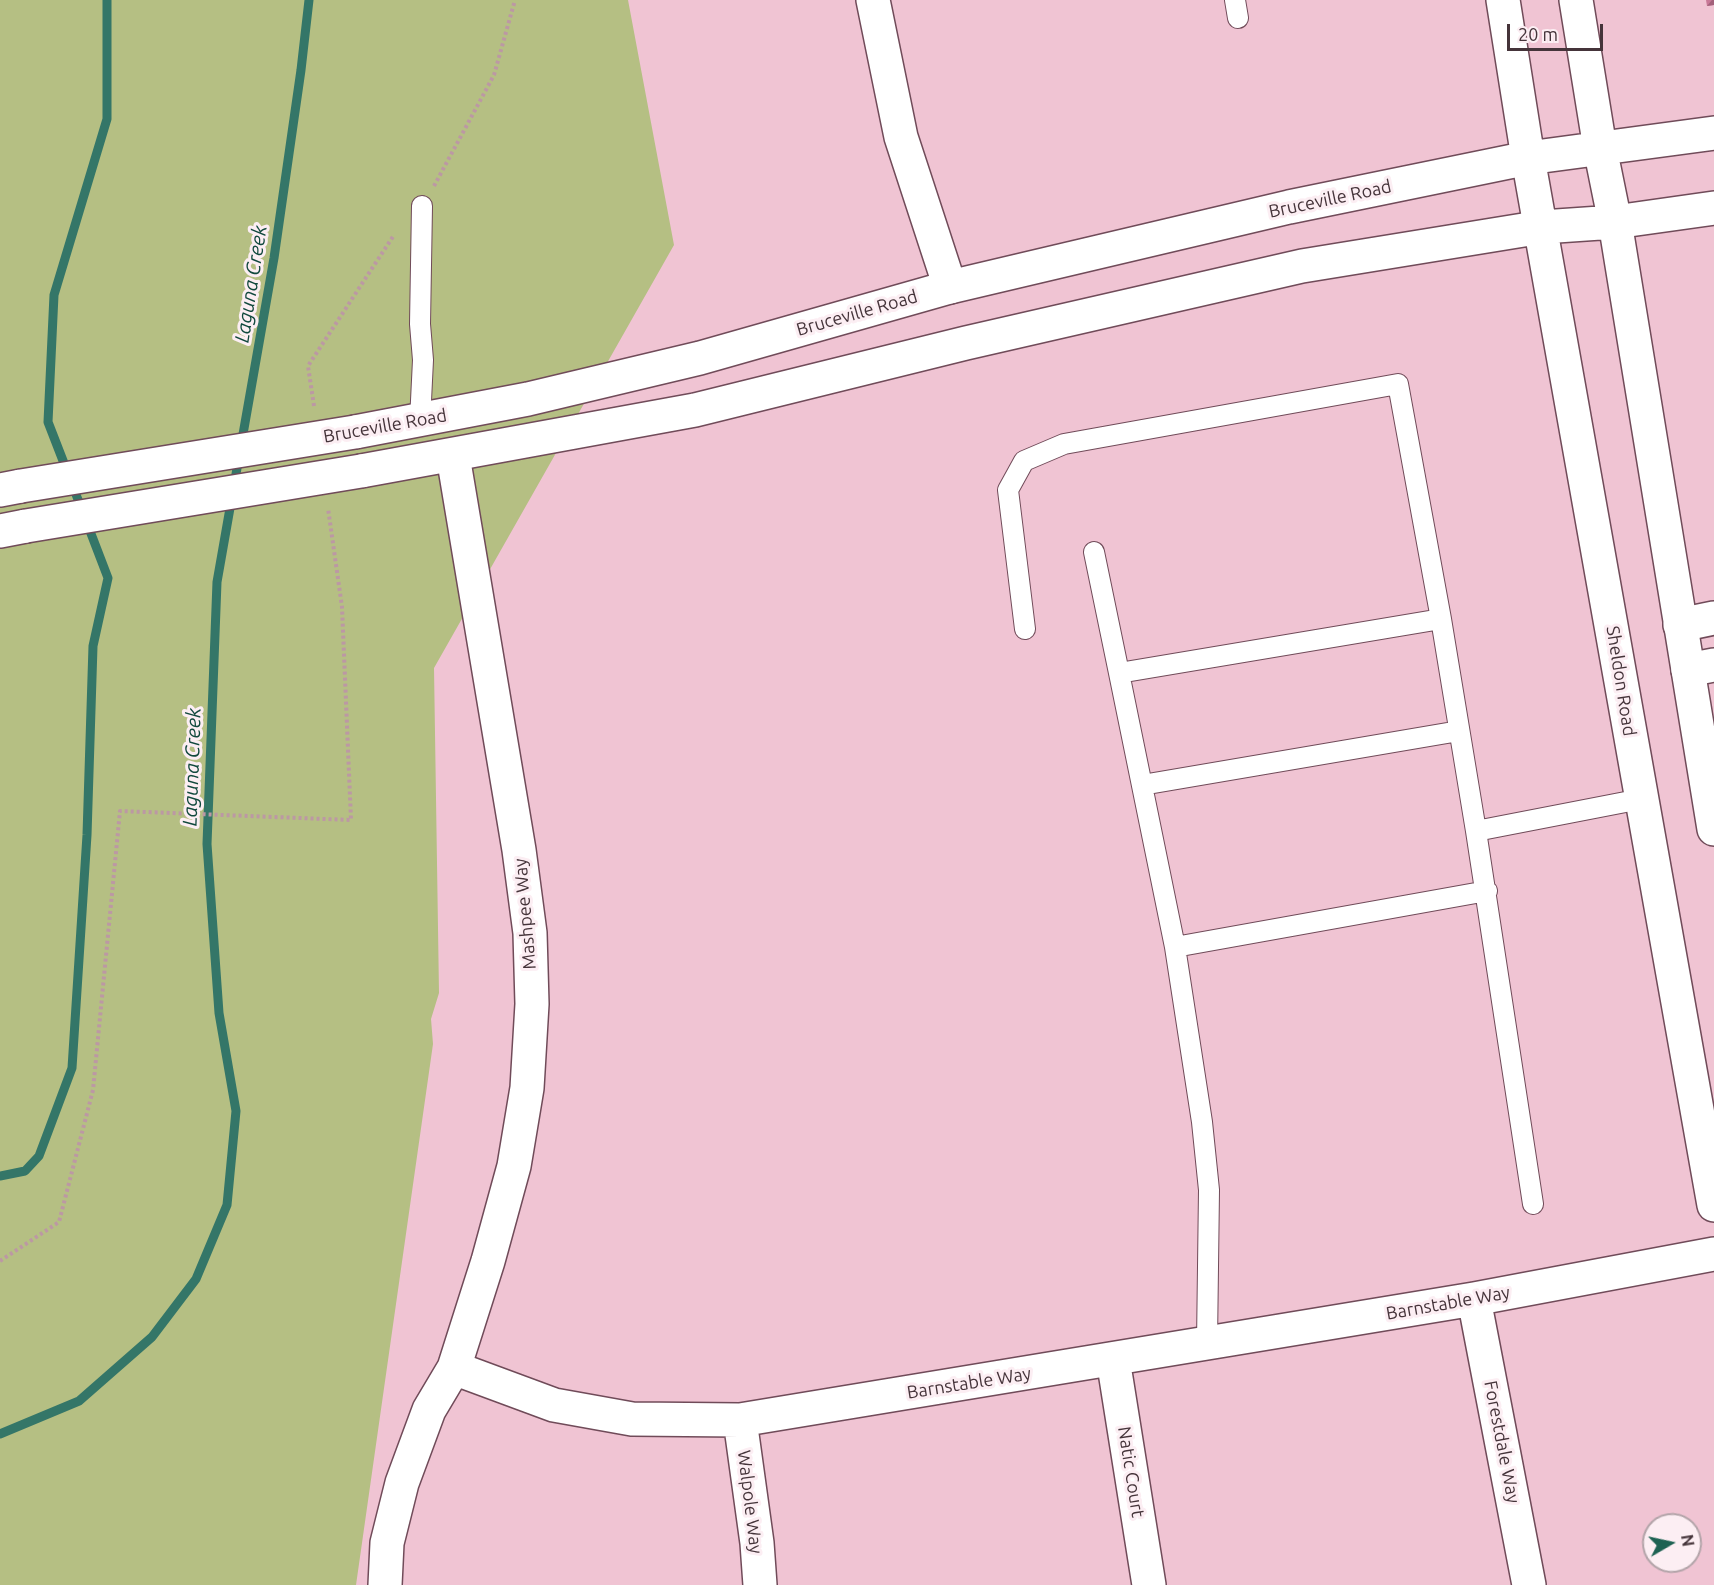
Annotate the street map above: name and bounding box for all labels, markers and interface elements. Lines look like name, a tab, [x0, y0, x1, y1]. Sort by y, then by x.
scale bar	[1510, 12, 1606, 50]
text: 20 m	[1518, 24, 1558, 44]
street label: Bruceville Road	[1267, 175, 1393, 223]
water label: Laguna Creek	[230, 224, 272, 344]
street label: Bruceville Road	[794, 285, 920, 341]
street label: Bruceville Road	[322, 405, 448, 447]
street label: Sheldon Road	[1602, 624, 1640, 738]
water label: Laguna Creek	[178, 707, 206, 827]
street label: Mashpee Way	[509, 857, 541, 971]
street label: Barnstable Way	[1384, 1281, 1512, 1325]
street label: Barnstable Way	[905, 1363, 1033, 1403]
street label: Forestdale Way	[1480, 1379, 1524, 1505]
street label: Natic Court	[1113, 1425, 1149, 1519]
street label: Walpole Way	[733, 1449, 767, 1555]
north arrow	[1642, 1513, 1702, 1573]
text: N	[1678, 1533, 1698, 1548]

